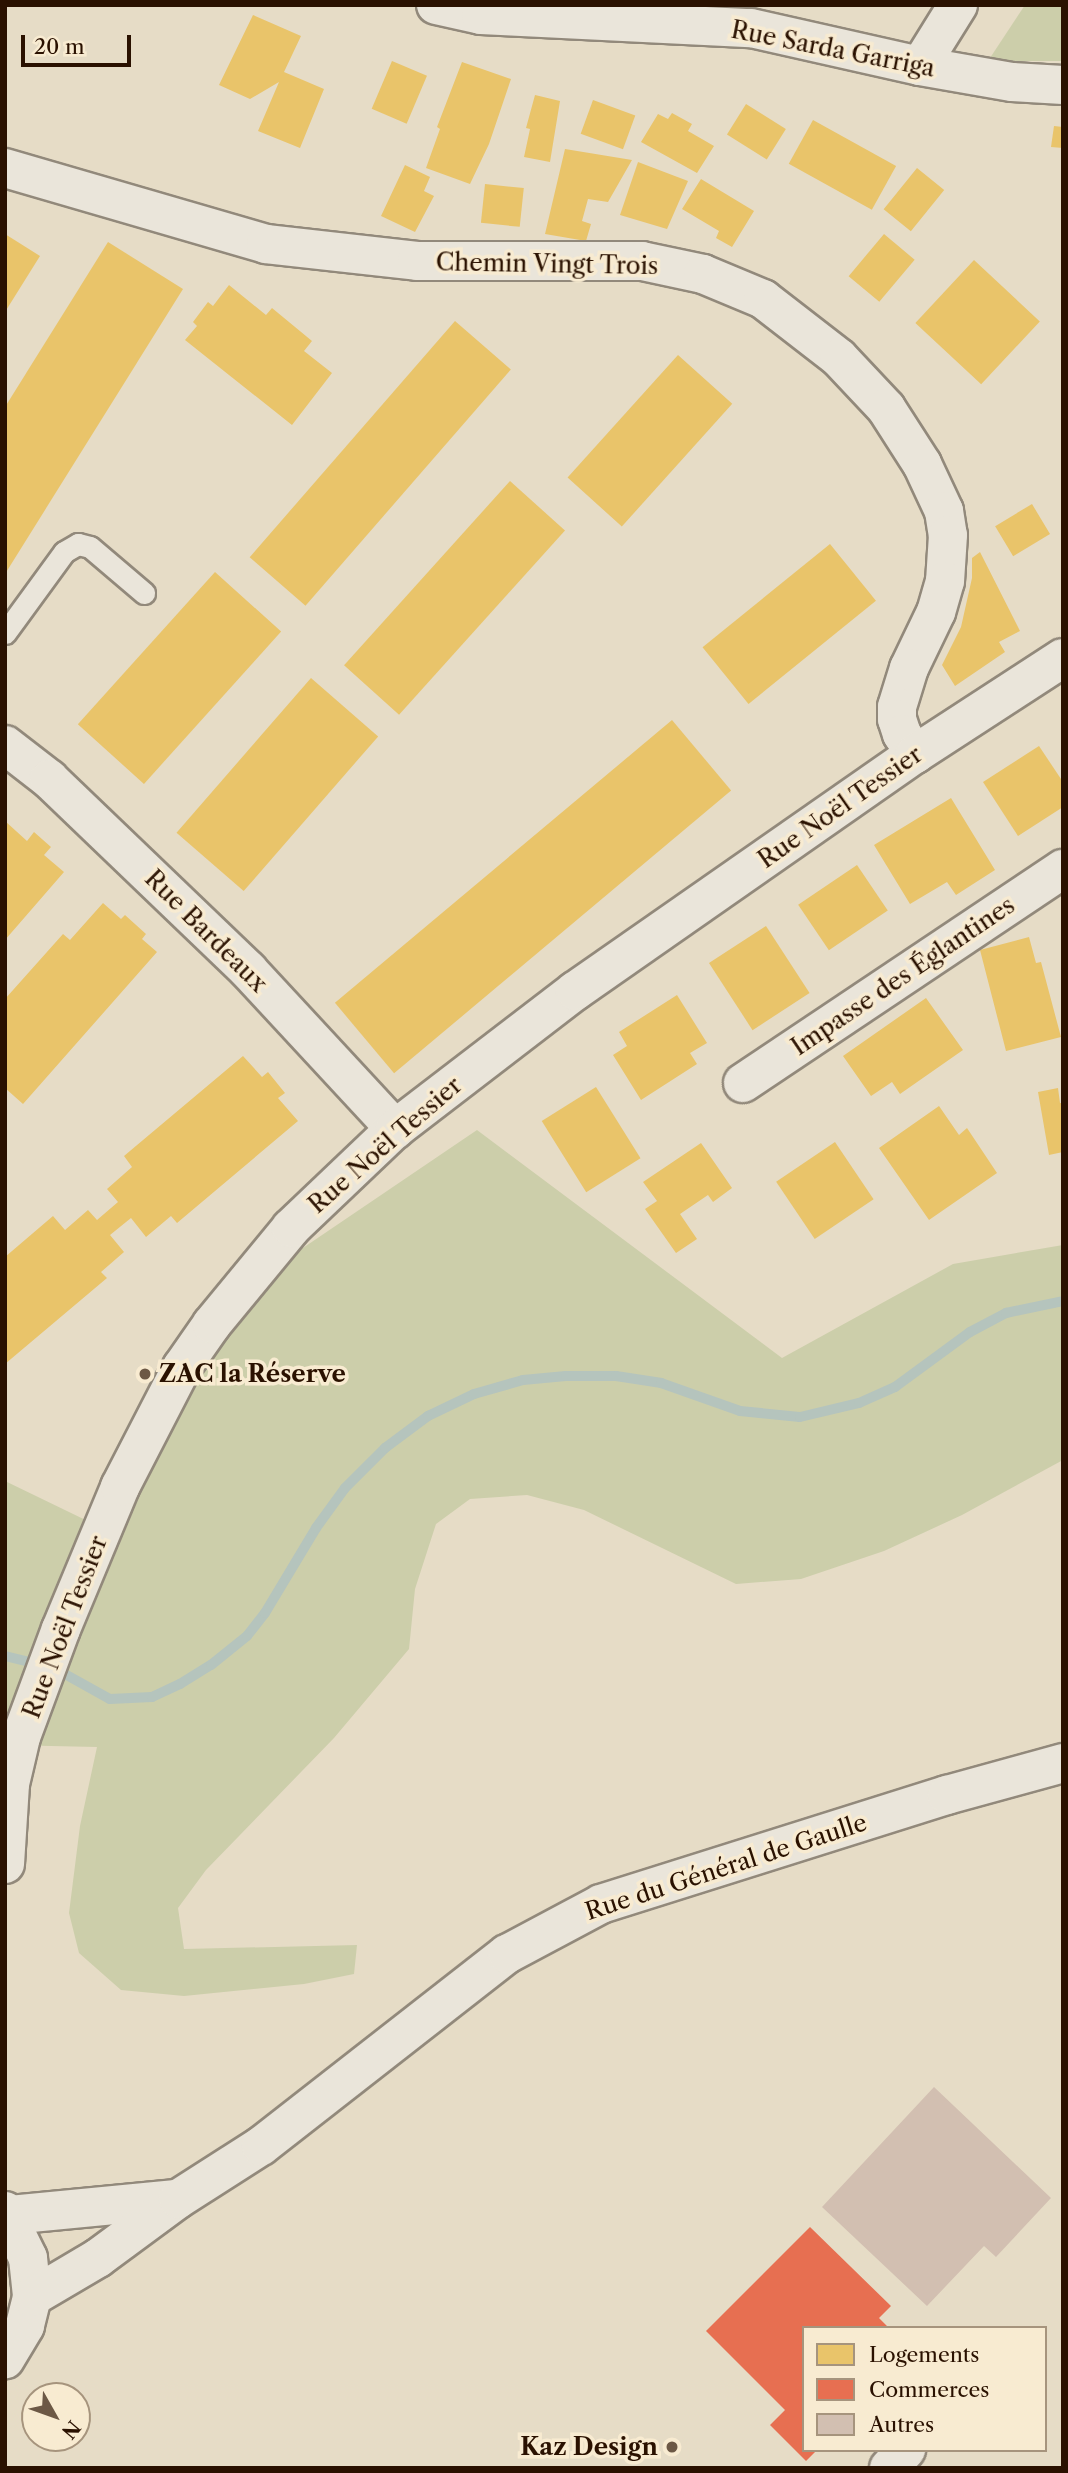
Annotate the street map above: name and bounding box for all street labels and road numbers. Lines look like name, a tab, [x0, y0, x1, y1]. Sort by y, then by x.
street label: Rue Sarda Garriga	[729, 15, 937, 83]
street label: Chemin Vingt Trois	[435, 248, 659, 280]
street label: Rue Noël Tessier	[752, 740, 928, 874]
street label: Rue Bardeaux	[139, 864, 273, 998]
street label: Impasse des Églantines	[786, 891, 1020, 1061]
street label: Rue Noël Tessier	[302, 1071, 468, 1219]
street label: Rue Noël Tessier	[17, 1531, 113, 1723]
street label: Rue du Général de Gaulle	[582, 1808, 870, 1926]

